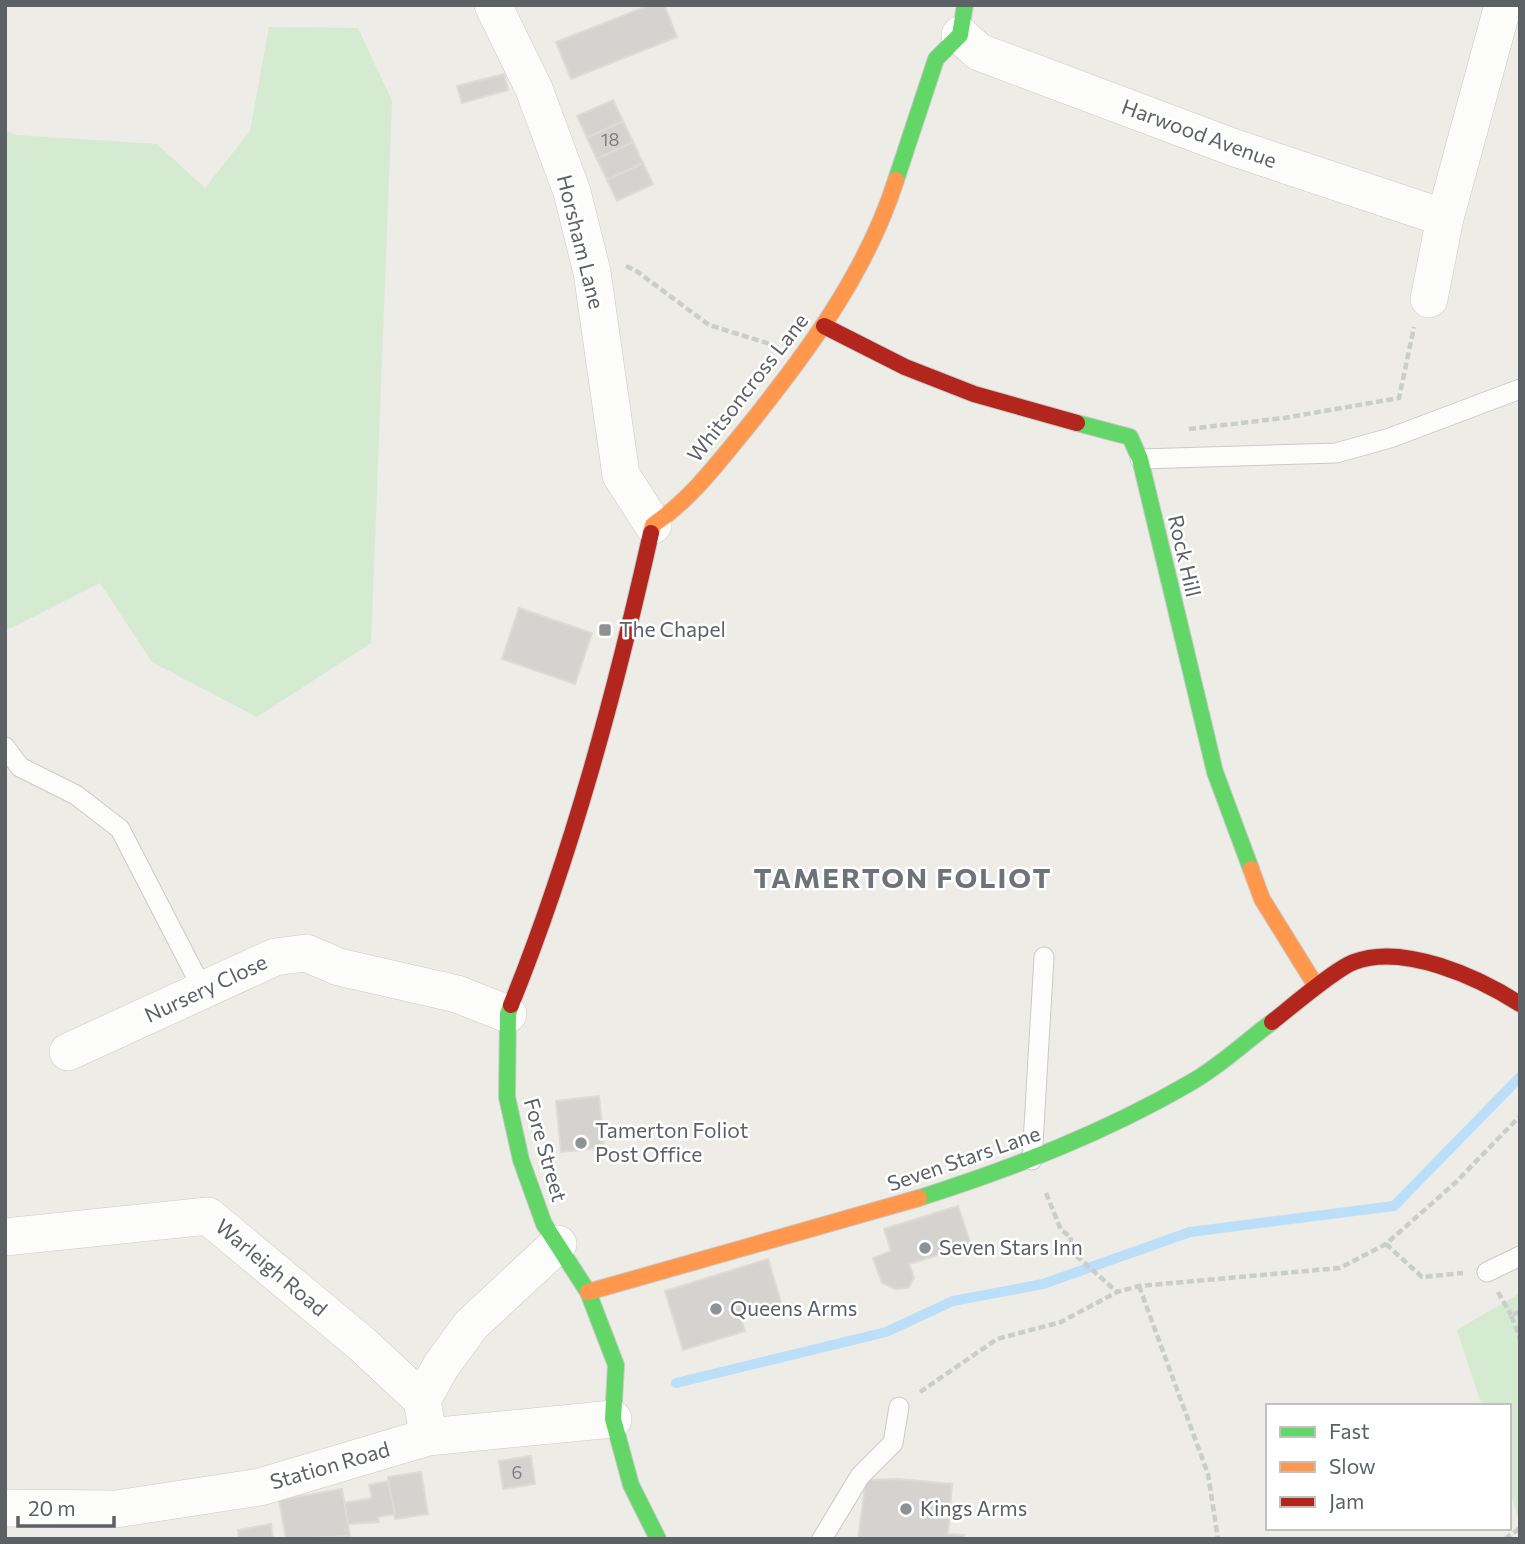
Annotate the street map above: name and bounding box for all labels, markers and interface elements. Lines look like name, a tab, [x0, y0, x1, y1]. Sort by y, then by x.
street label: Harwood Avenue	[1119, 93, 1280, 172]
house number: 18	[601, 128, 619, 150]
street label: Horsham Lane	[553, 172, 610, 311]
street label: Whitsoncross Lane	[681, 308, 813, 466]
street label: Rock Hill	[1164, 512, 1207, 599]
place label: The Chapel	[619, 616, 726, 641]
marker: The Chapel	[597, 622, 613, 638]
district label: TAMERTON FOLIOT	[753, 860, 1053, 894]
street label: Nursery Close	[140, 948, 271, 1027]
street label: Fore Street	[520, 1095, 573, 1204]
place label: Tamerton Foliot Post Office	[595, 1117, 748, 1166]
street label: Seven Stars Lane	[884, 1120, 1043, 1195]
marker: Tamerton Foliot Post Office	[573, 1135, 589, 1151]
street label: Warleigh Road	[211, 1213, 333, 1321]
place label: Seven Stars Inn	[939, 1234, 1083, 1259]
marker: Seven Stars Inn	[917, 1240, 933, 1256]
place label: Queens Arms	[730, 1295, 857, 1320]
marker: Queens Arms	[708, 1301, 724, 1317]
legend	[1266, 1404, 1511, 1530]
text: Fast	[1329, 1418, 1370, 1443]
street label: Station Road	[267, 1436, 392, 1494]
text: Slow	[1329, 1453, 1376, 1478]
house number: 6	[512, 1461, 522, 1483]
scale bar	[18, 1484, 114, 1528]
text: Jam	[1329, 1488, 1364, 1513]
text: 20 m	[28, 1495, 76, 1520]
place label: Kings Arms	[920, 1495, 1027, 1520]
marker: Kings Arms	[898, 1501, 914, 1517]

